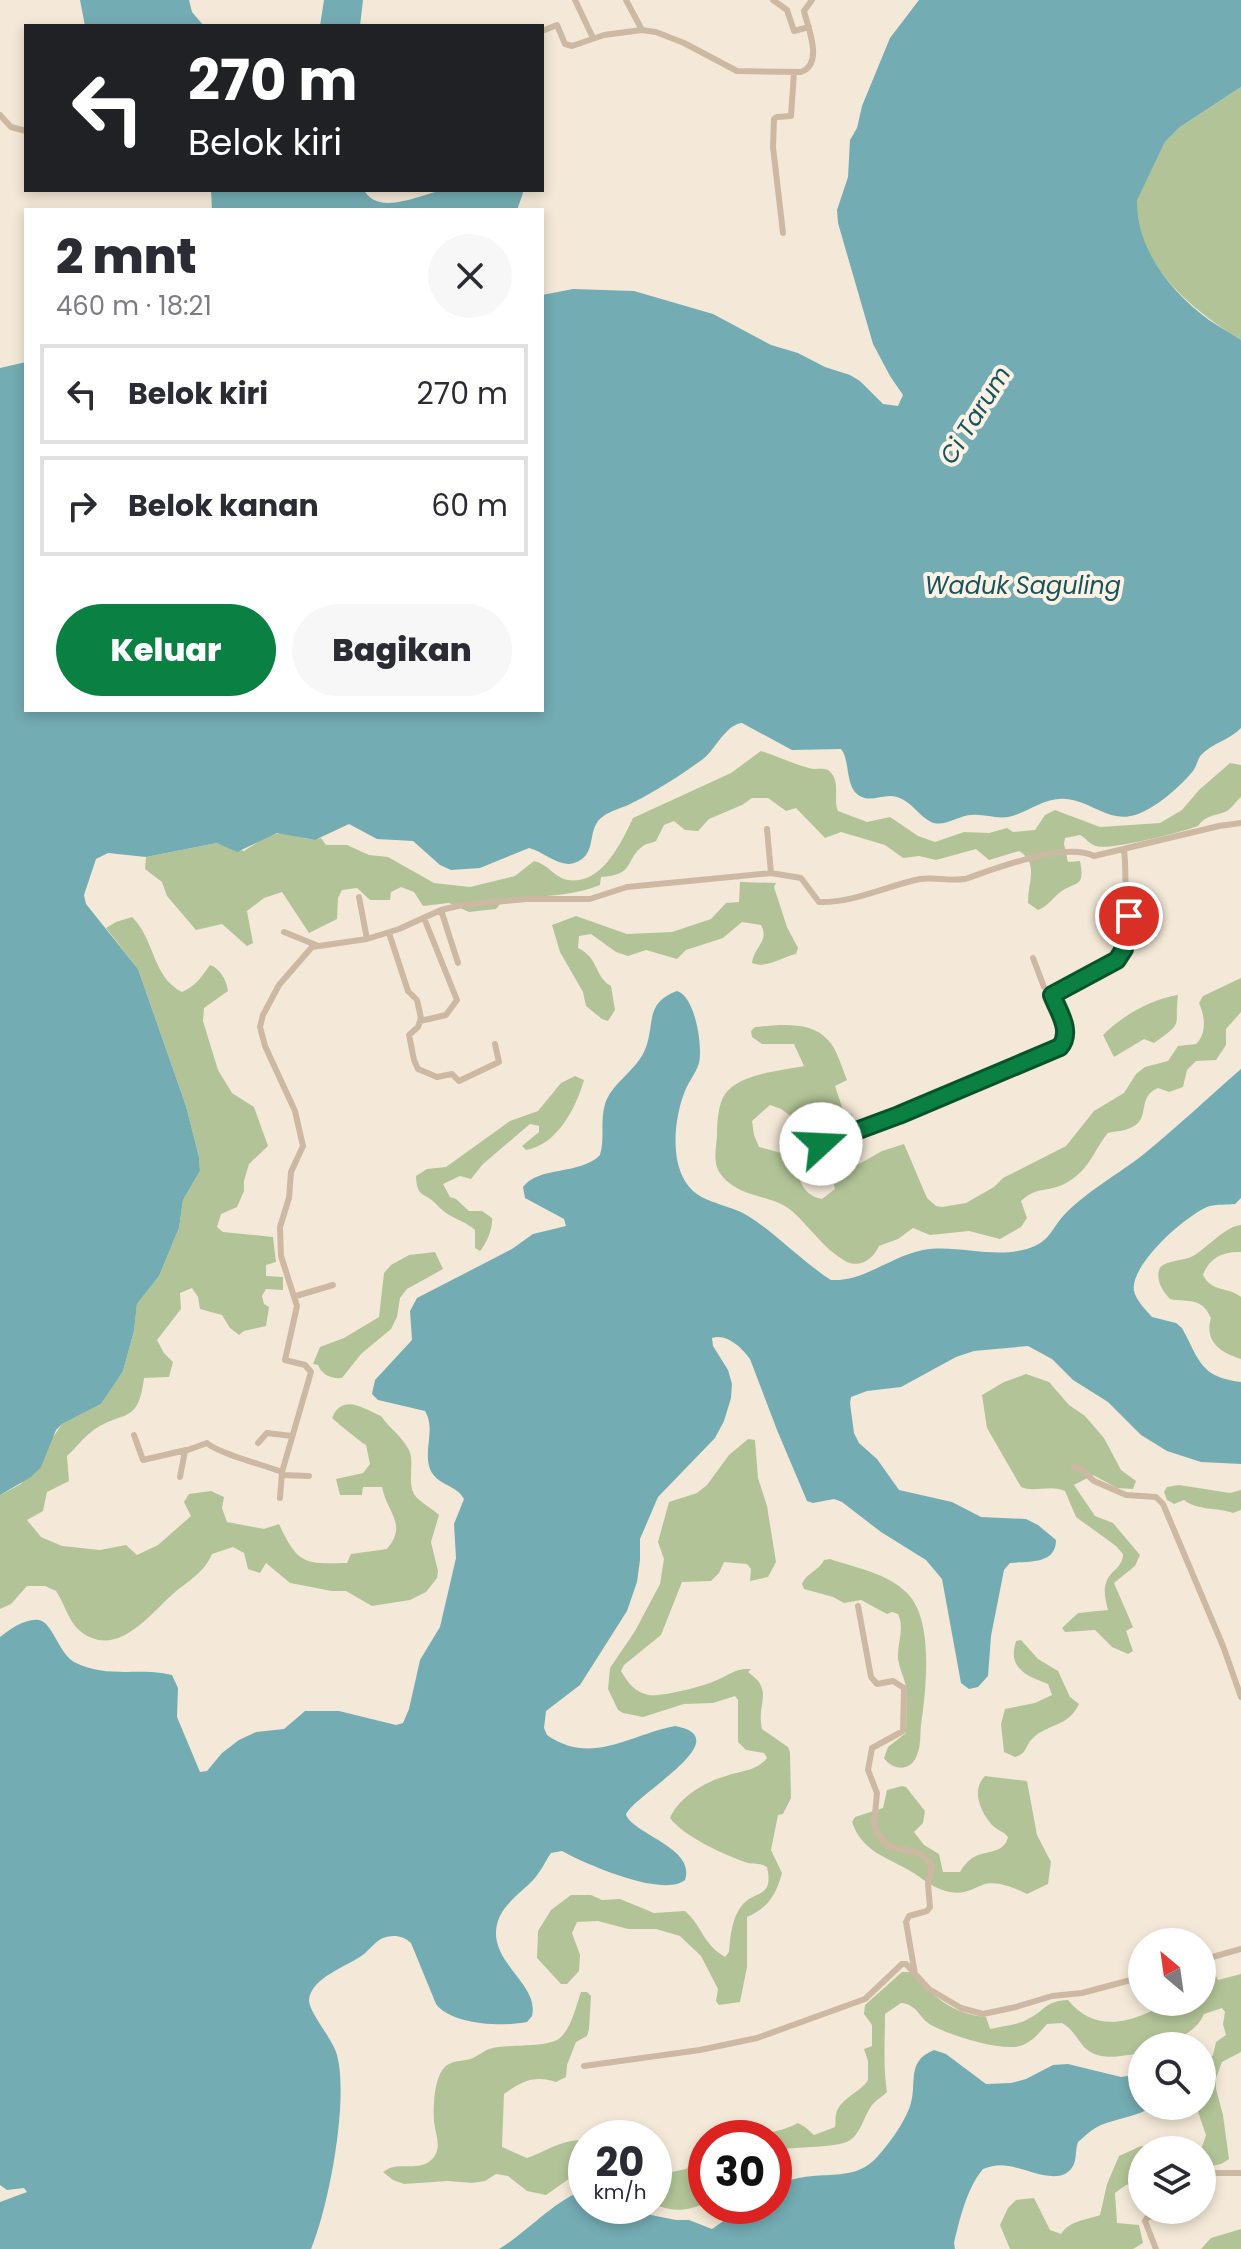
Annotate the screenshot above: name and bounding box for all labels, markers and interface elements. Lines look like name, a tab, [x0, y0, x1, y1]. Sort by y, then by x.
text: 270 m	[188, 41, 358, 120]
icon: left	[56, 56, 160, 160]
text: Belok kiri	[188, 117, 342, 168]
text: 2 mnt	[56, 223, 197, 290]
button: close	[428, 234, 512, 318]
text: 460 m · 18:21	[56, 288, 212, 324]
water label: Ci Tarum	[932, 360, 1018, 470]
icon: left	[60, 372, 104, 416]
text: Belok kiri	[128, 372, 268, 415]
text: 270 m	[417, 372, 508, 415]
icon: right	[60, 484, 104, 528]
text: Belok kanan	[128, 484, 319, 527]
text: 60 m	[431, 484, 508, 527]
water label: Waduk Saguling	[925, 569, 1121, 602]
button: Keluar	[56, 604, 276, 696]
button: Bagikan	[292, 604, 512, 696]
pin	[1095, 882, 1163, 950]
icon: arrive	[1107, 894, 1151, 938]
position arrow	[779, 1102, 863, 1186]
north arrow	[1128, 1928, 1216, 2016]
map controls	[1128, 1928, 1216, 2224]
button: search	[1128, 2032, 1216, 2120]
speed limit sign: 30	[688, 2120, 792, 2224]
text: 20	[596, 2134, 644, 2190]
button: layers	[1128, 2136, 1216, 2224]
text: km/h	[593, 2178, 647, 2206]

